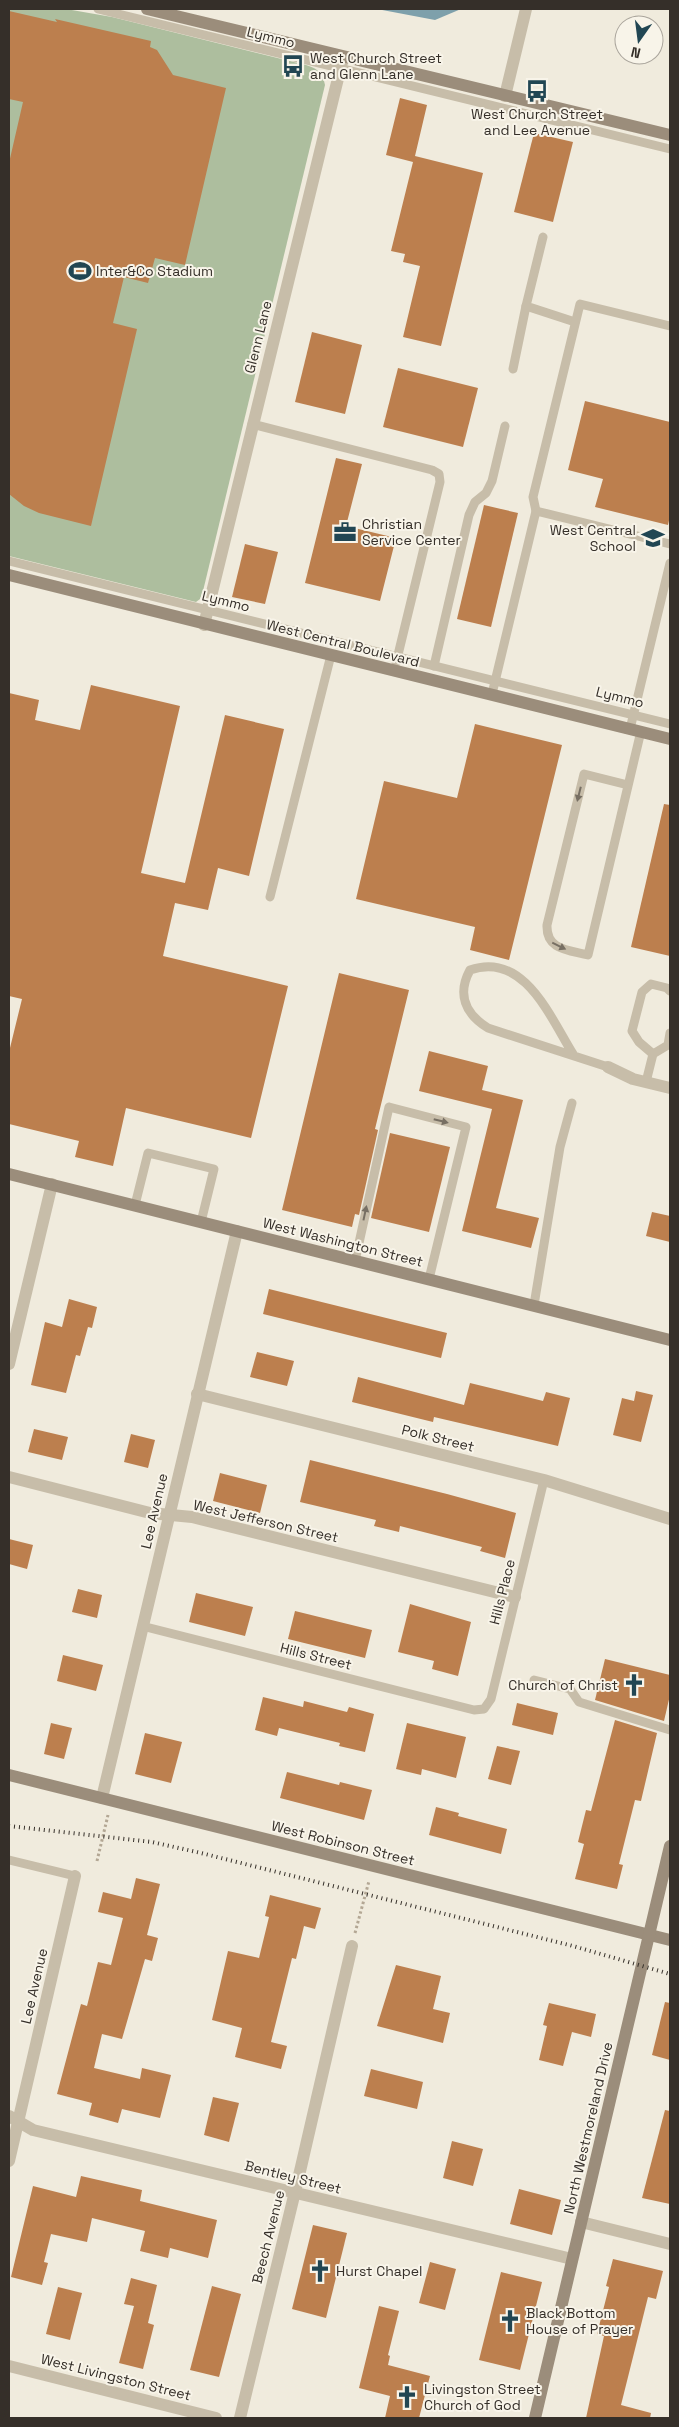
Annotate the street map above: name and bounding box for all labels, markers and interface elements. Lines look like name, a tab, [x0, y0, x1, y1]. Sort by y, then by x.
north arrow	[614, 15, 664, 65]
street label: Lymmo	[245, 22, 297, 52]
text: N	[629, 43, 643, 62]
place label: West Church Street and Glenn Lane	[310, 49, 442, 83]
bus stop icon: West Church Street and Glenn Lane	[280, 53, 306, 79]
bus stop icon: West Church Street and Lee Avenue	[524, 78, 550, 104]
place label: West Church Street and Lee Avenue	[471, 105, 603, 139]
sports icon: Inter&Co Stadium	[67, 258, 93, 284]
place label: Inter&Co Stadium	[96, 262, 213, 280]
street label: Glenn Lane	[240, 299, 276, 375]
place label: Christian Service Center	[362, 515, 461, 549]
office icon: Christian Service Center	[332, 519, 358, 545]
place label: West Central School	[550, 521, 636, 555]
school or university icon: West Central School	[640, 525, 666, 551]
street label: Lymmo	[200, 586, 252, 616]
street label: West Central Boulevard	[265, 615, 421, 671]
street label: Lymmo	[594, 682, 646, 712]
one-way arrow	[575, 786, 583, 801]
one-way arrow	[552, 943, 566, 951]
one-way arrow	[434, 1117, 449, 1125]
one-way arrow	[361, 1205, 369, 1221]
street label: West Washington Street	[261, 1213, 425, 1271]
street label: Polk Street	[400, 1420, 476, 1456]
street label: Lee Avenue	[137, 1471, 171, 1551]
street label: West Jefferson Street	[192, 1496, 340, 1546]
street label: Hills Place	[485, 1557, 519, 1627]
street label: Hills Street	[278, 1638, 354, 1674]
church icon: Church of Christ	[621, 1672, 647, 1698]
place label: Church of Christ	[508, 1676, 618, 1694]
street label: West Robinson Street	[269, 1816, 417, 1870]
street label: Lee Avenue	[17, 1946, 51, 2026]
street label: North Westmoreland Drive	[559, 2040, 617, 2216]
street label: Bentley Street	[243, 2156, 343, 2198]
street label: Beech Avenue	[248, 2188, 288, 2286]
church icon: Hurst Chapel	[307, 2258, 333, 2284]
place label: Hurst Chapel	[336, 2262, 423, 2280]
place label: Black Bottom House of Prayer	[526, 2304, 633, 2338]
church icon: Black Bottom House of Prayer	[497, 2308, 523, 2334]
street label: West Livingston Street	[39, 2350, 193, 2404]
place label: Livingston Street Church of God	[424, 2380, 541, 2414]
church icon: Livingston Street Church of God	[394, 2384, 420, 2410]

